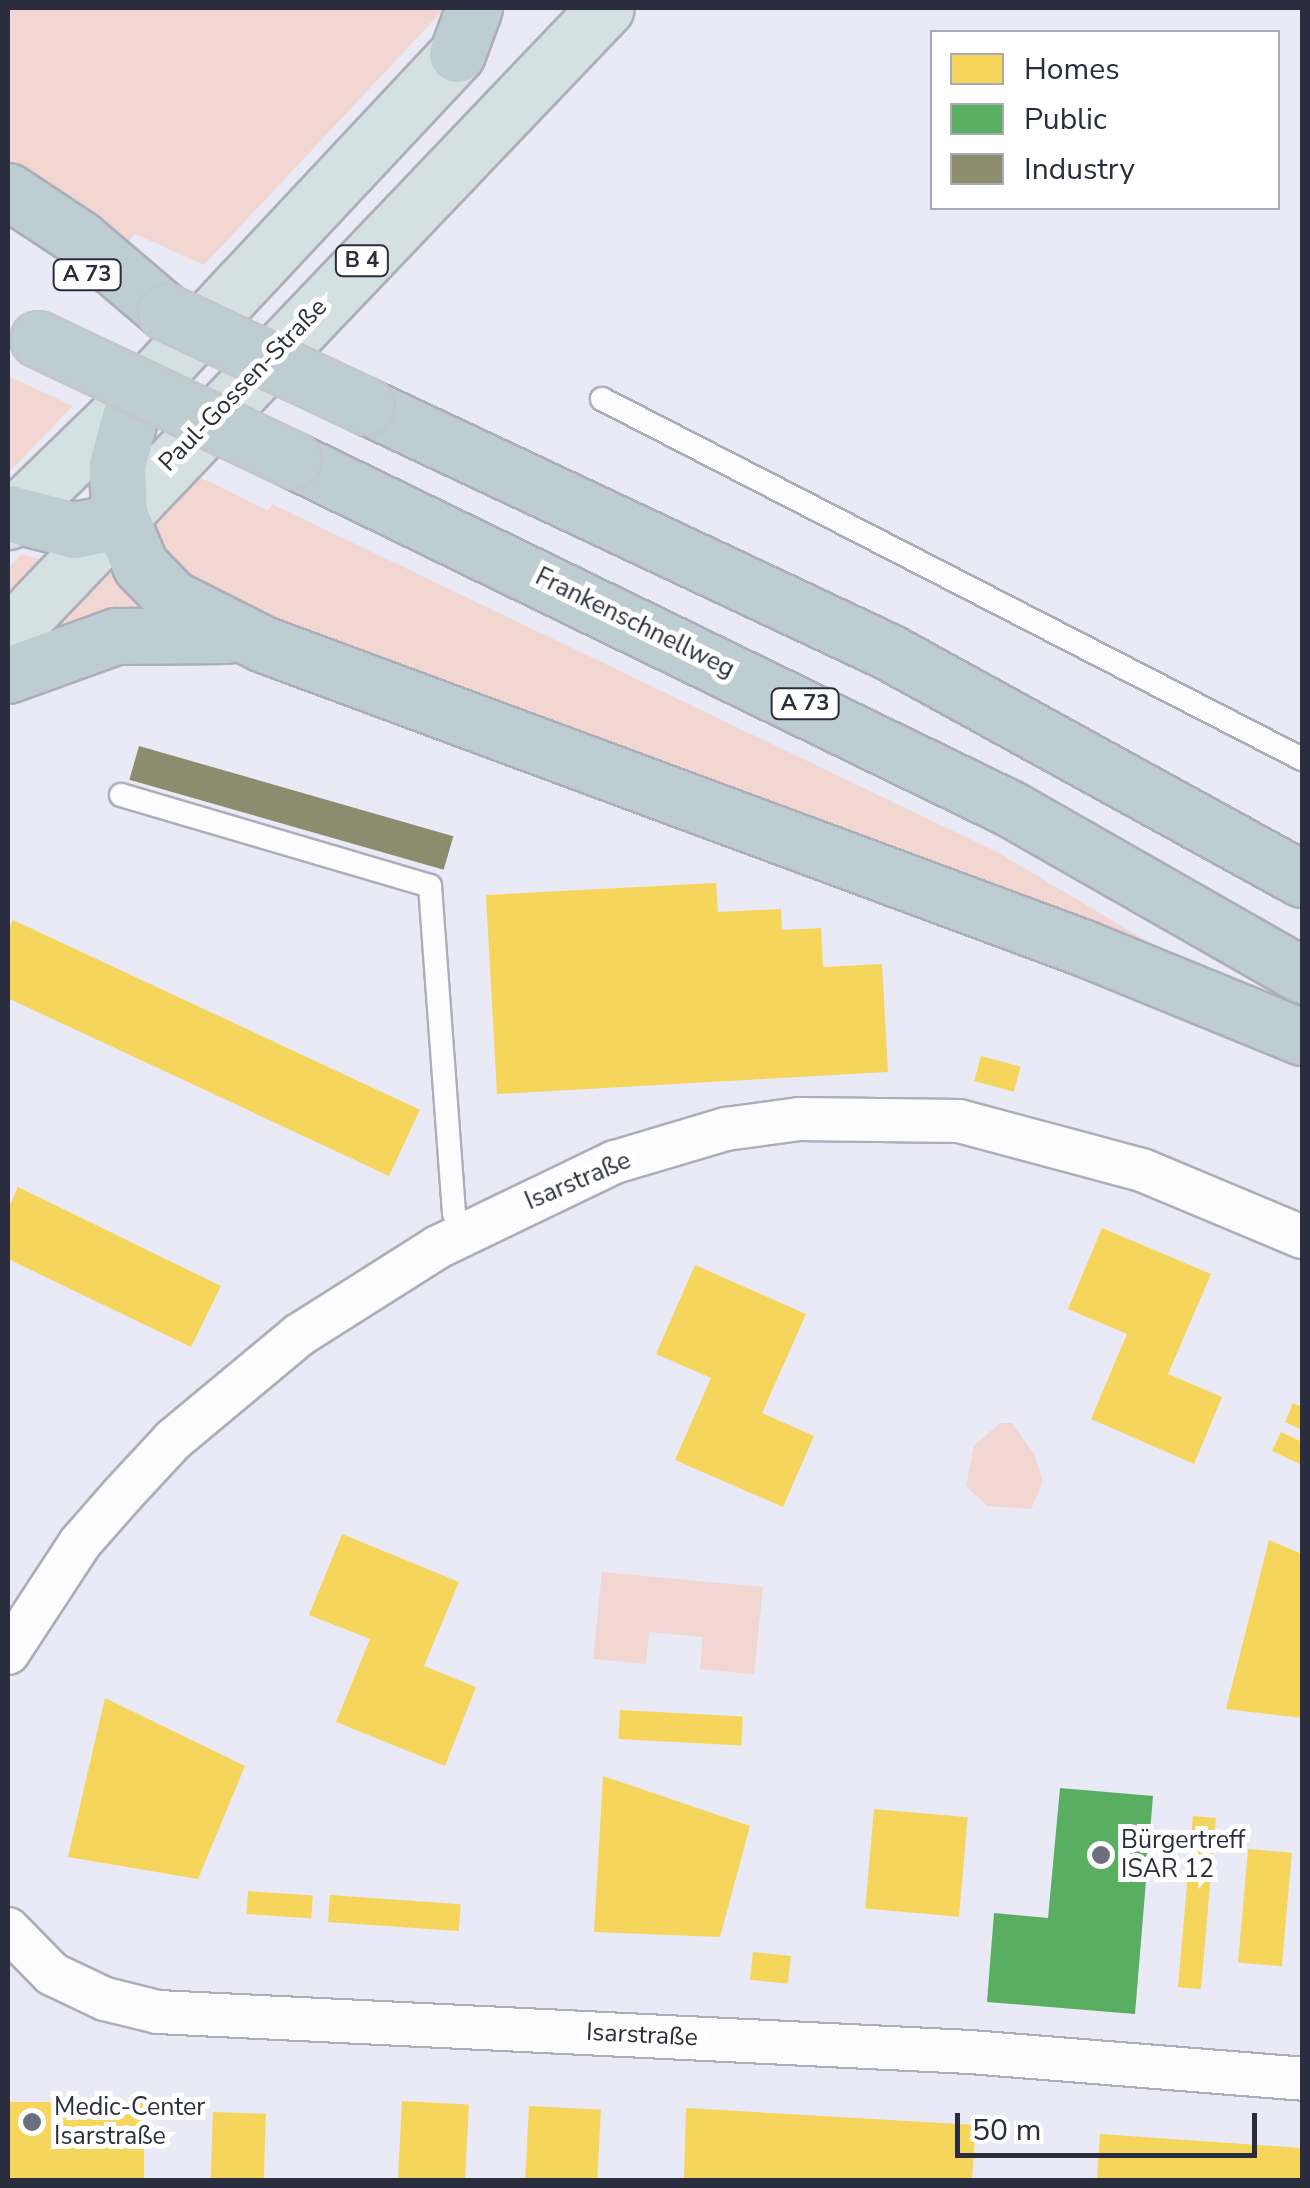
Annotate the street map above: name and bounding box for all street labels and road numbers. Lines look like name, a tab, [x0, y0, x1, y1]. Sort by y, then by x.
road number: B 4	[334, 244, 390, 278]
road number: A 73	[52, 258, 122, 292]
street label: Paul-Gossen-Straße	[153, 292, 333, 478]
street label: Frankenschnellweg	[530, 562, 740, 684]
road number: A 73	[770, 687, 840, 721]
street label: Isarstraße	[521, 1145, 635, 1217]
street label: Isarstraße	[585, 2017, 699, 2053]

